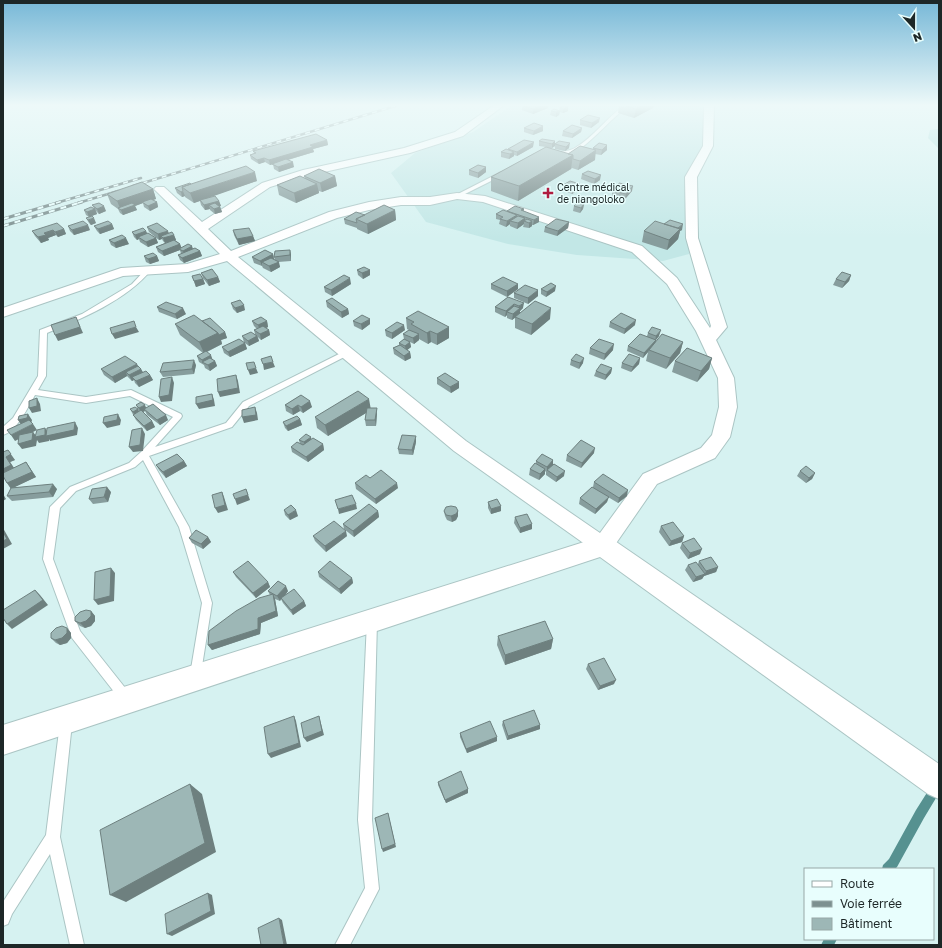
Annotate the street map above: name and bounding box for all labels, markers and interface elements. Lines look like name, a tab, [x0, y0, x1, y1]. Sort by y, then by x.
north arrow	[894, 8, 934, 48]
text: N	[912, 30, 924, 45]
place label: Centre médical de niangoloko	[557, 181, 630, 205]
marker: Centre médical de niangoloko	[542, 187, 554, 199]
legend	[804, 868, 934, 940]
text: Route	[840, 876, 874, 891]
text: Voie ferrée	[840, 896, 902, 911]
text: Bâtiment	[840, 916, 893, 931]

